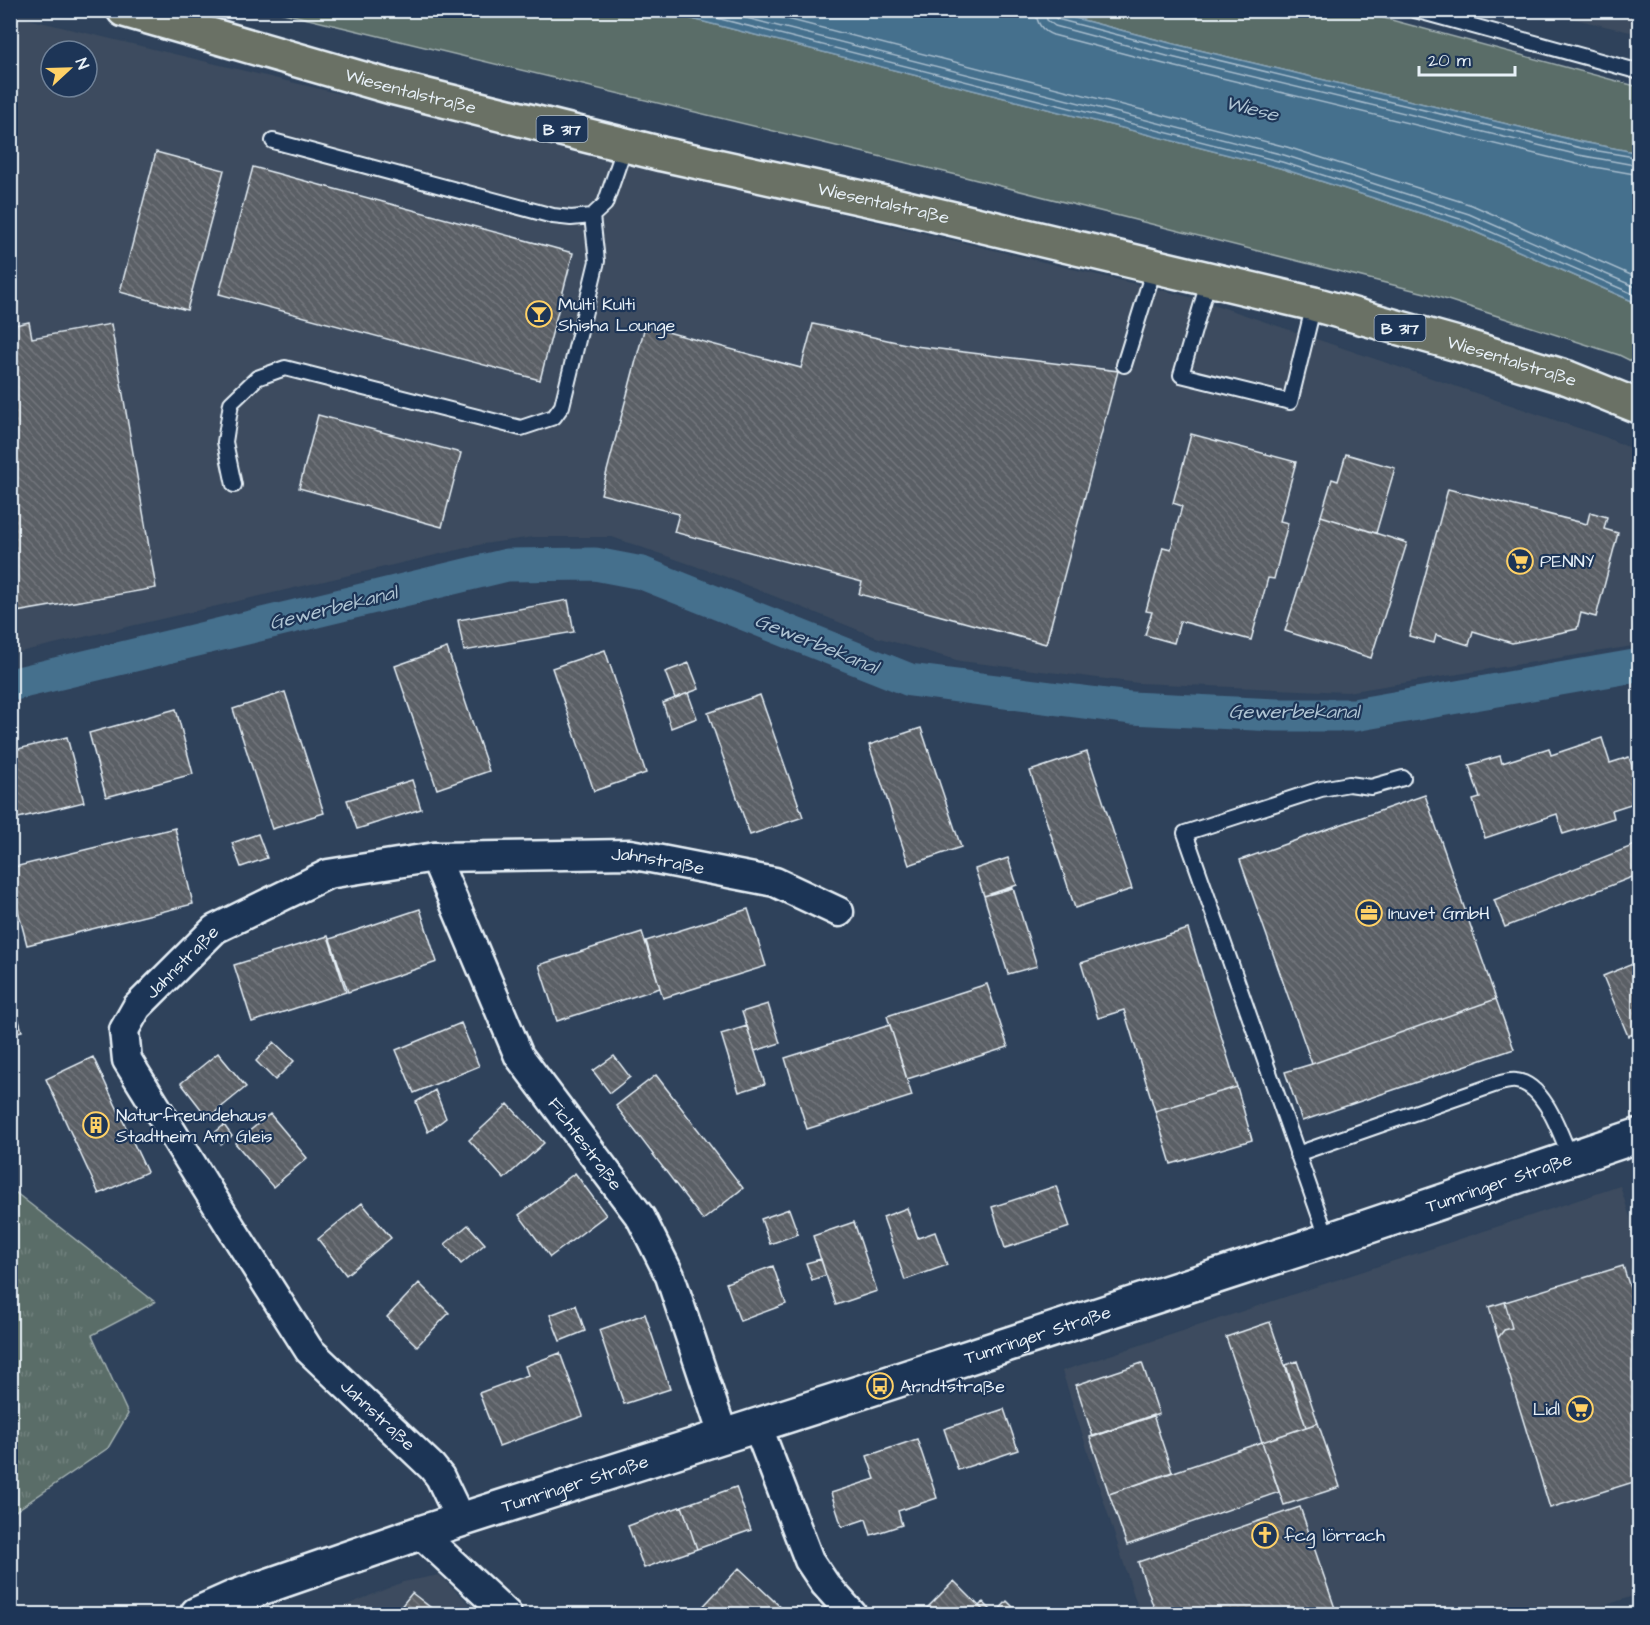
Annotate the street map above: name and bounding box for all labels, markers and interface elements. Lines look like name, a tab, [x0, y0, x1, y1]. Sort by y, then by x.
north arrow	[39, 39, 99, 99]
scale bar	[1419, 39, 1515, 77]
text: 20 m	[1428, 48, 1471, 73]
text: N	[70, 55, 94, 73]
street label: Wiesentalstraße	[342, 62, 479, 121]
water label: Wiese	[1222, 89, 1282, 129]
road number: B 317	[536, 116, 588, 142]
street label: Wiesentalstraße	[815, 177, 952, 231]
place label: Multi Kulti Shisha Lounge	[558, 292, 676, 339]
bar icon: Multi Kulti Shisha Lounge	[524, 299, 554, 329]
road number: B 317	[1374, 315, 1426, 341]
street label: Wiesentalstraße	[1444, 330, 1581, 393]
supermarket icon: PENNY	[1505, 546, 1535, 576]
place label: PENNY	[1540, 549, 1595, 574]
water label: Gewerbekanal	[267, 578, 403, 637]
water label: Gewerbekanal	[751, 606, 885, 682]
water label: Gewerbekanal	[1229, 698, 1362, 726]
street label: Jahnstraße	[611, 842, 707, 881]
office icon: Inuvet GmbH	[1354, 898, 1384, 928]
place label: Inuvet GmbH	[1388, 901, 1490, 926]
street label: Jahnstraße	[140, 920, 225, 1005]
street label: Fichtestraße	[542, 1093, 628, 1196]
place label: Naturfreundehaus Stadtheim Am Gleis	[116, 1103, 273, 1149]
building icon: Naturfreundehaus Stadtheim Am Gleis	[81, 1110, 111, 1140]
street label: Tumringer Straße	[1423, 1147, 1576, 1219]
street label: Tumringer Straße	[961, 1300, 1114, 1371]
bus stop icon: Arndtstraße	[865, 1371, 895, 1401]
street label: Jahnstraße	[335, 1374, 421, 1457]
place label: Arndtstraße	[900, 1374, 1005, 1399]
supermarket icon: Lidl	[1565, 1394, 1595, 1424]
place label: Lidl	[1533, 1397, 1560, 1422]
street label: Tumringer Straße	[498, 1449, 652, 1519]
church icon: fcg lörrach	[1250, 1520, 1280, 1550]
place label: fcg lörrach	[1284, 1523, 1385, 1549]

